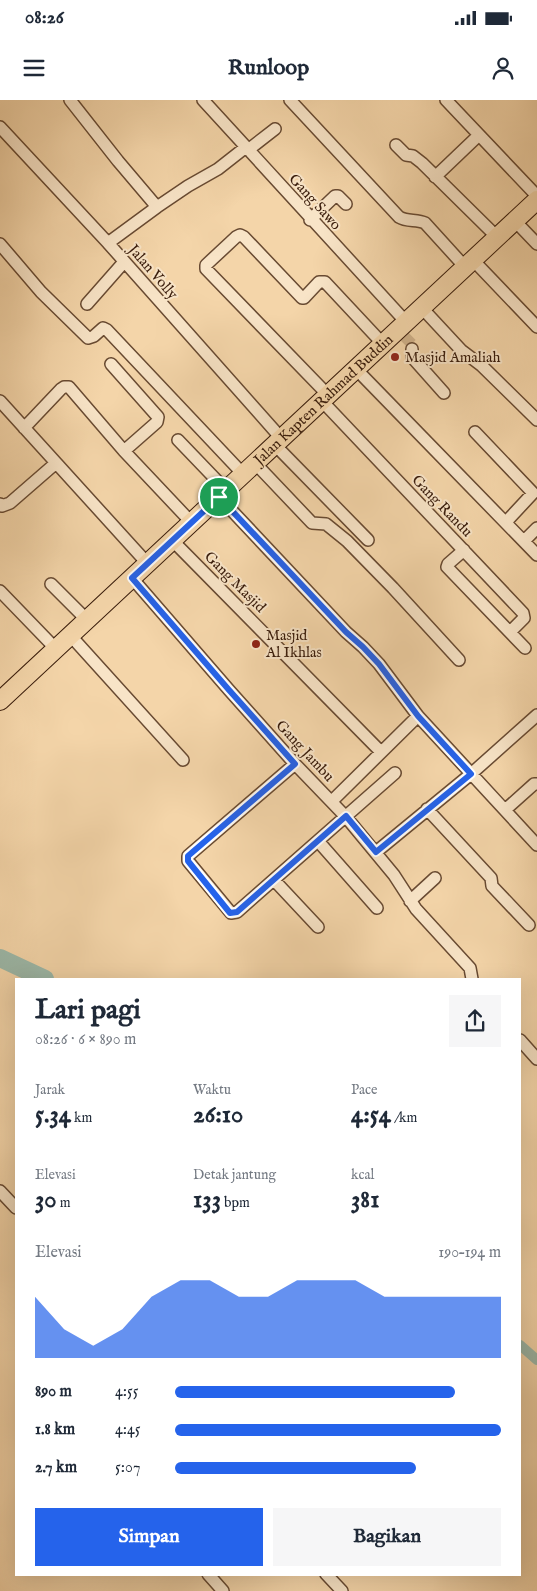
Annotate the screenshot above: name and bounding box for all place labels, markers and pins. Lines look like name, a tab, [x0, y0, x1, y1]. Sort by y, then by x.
place label: Masjid Amaliah	[405, 348, 500, 367]
marker: Masjid Amaliah	[389, 351, 401, 363]
pin	[198, 476, 240, 518]
place label: Masjid Al Ikhlas	[265, 626, 322, 662]
marker: Masjid Al Ikhlas	[250, 638, 262, 650]

